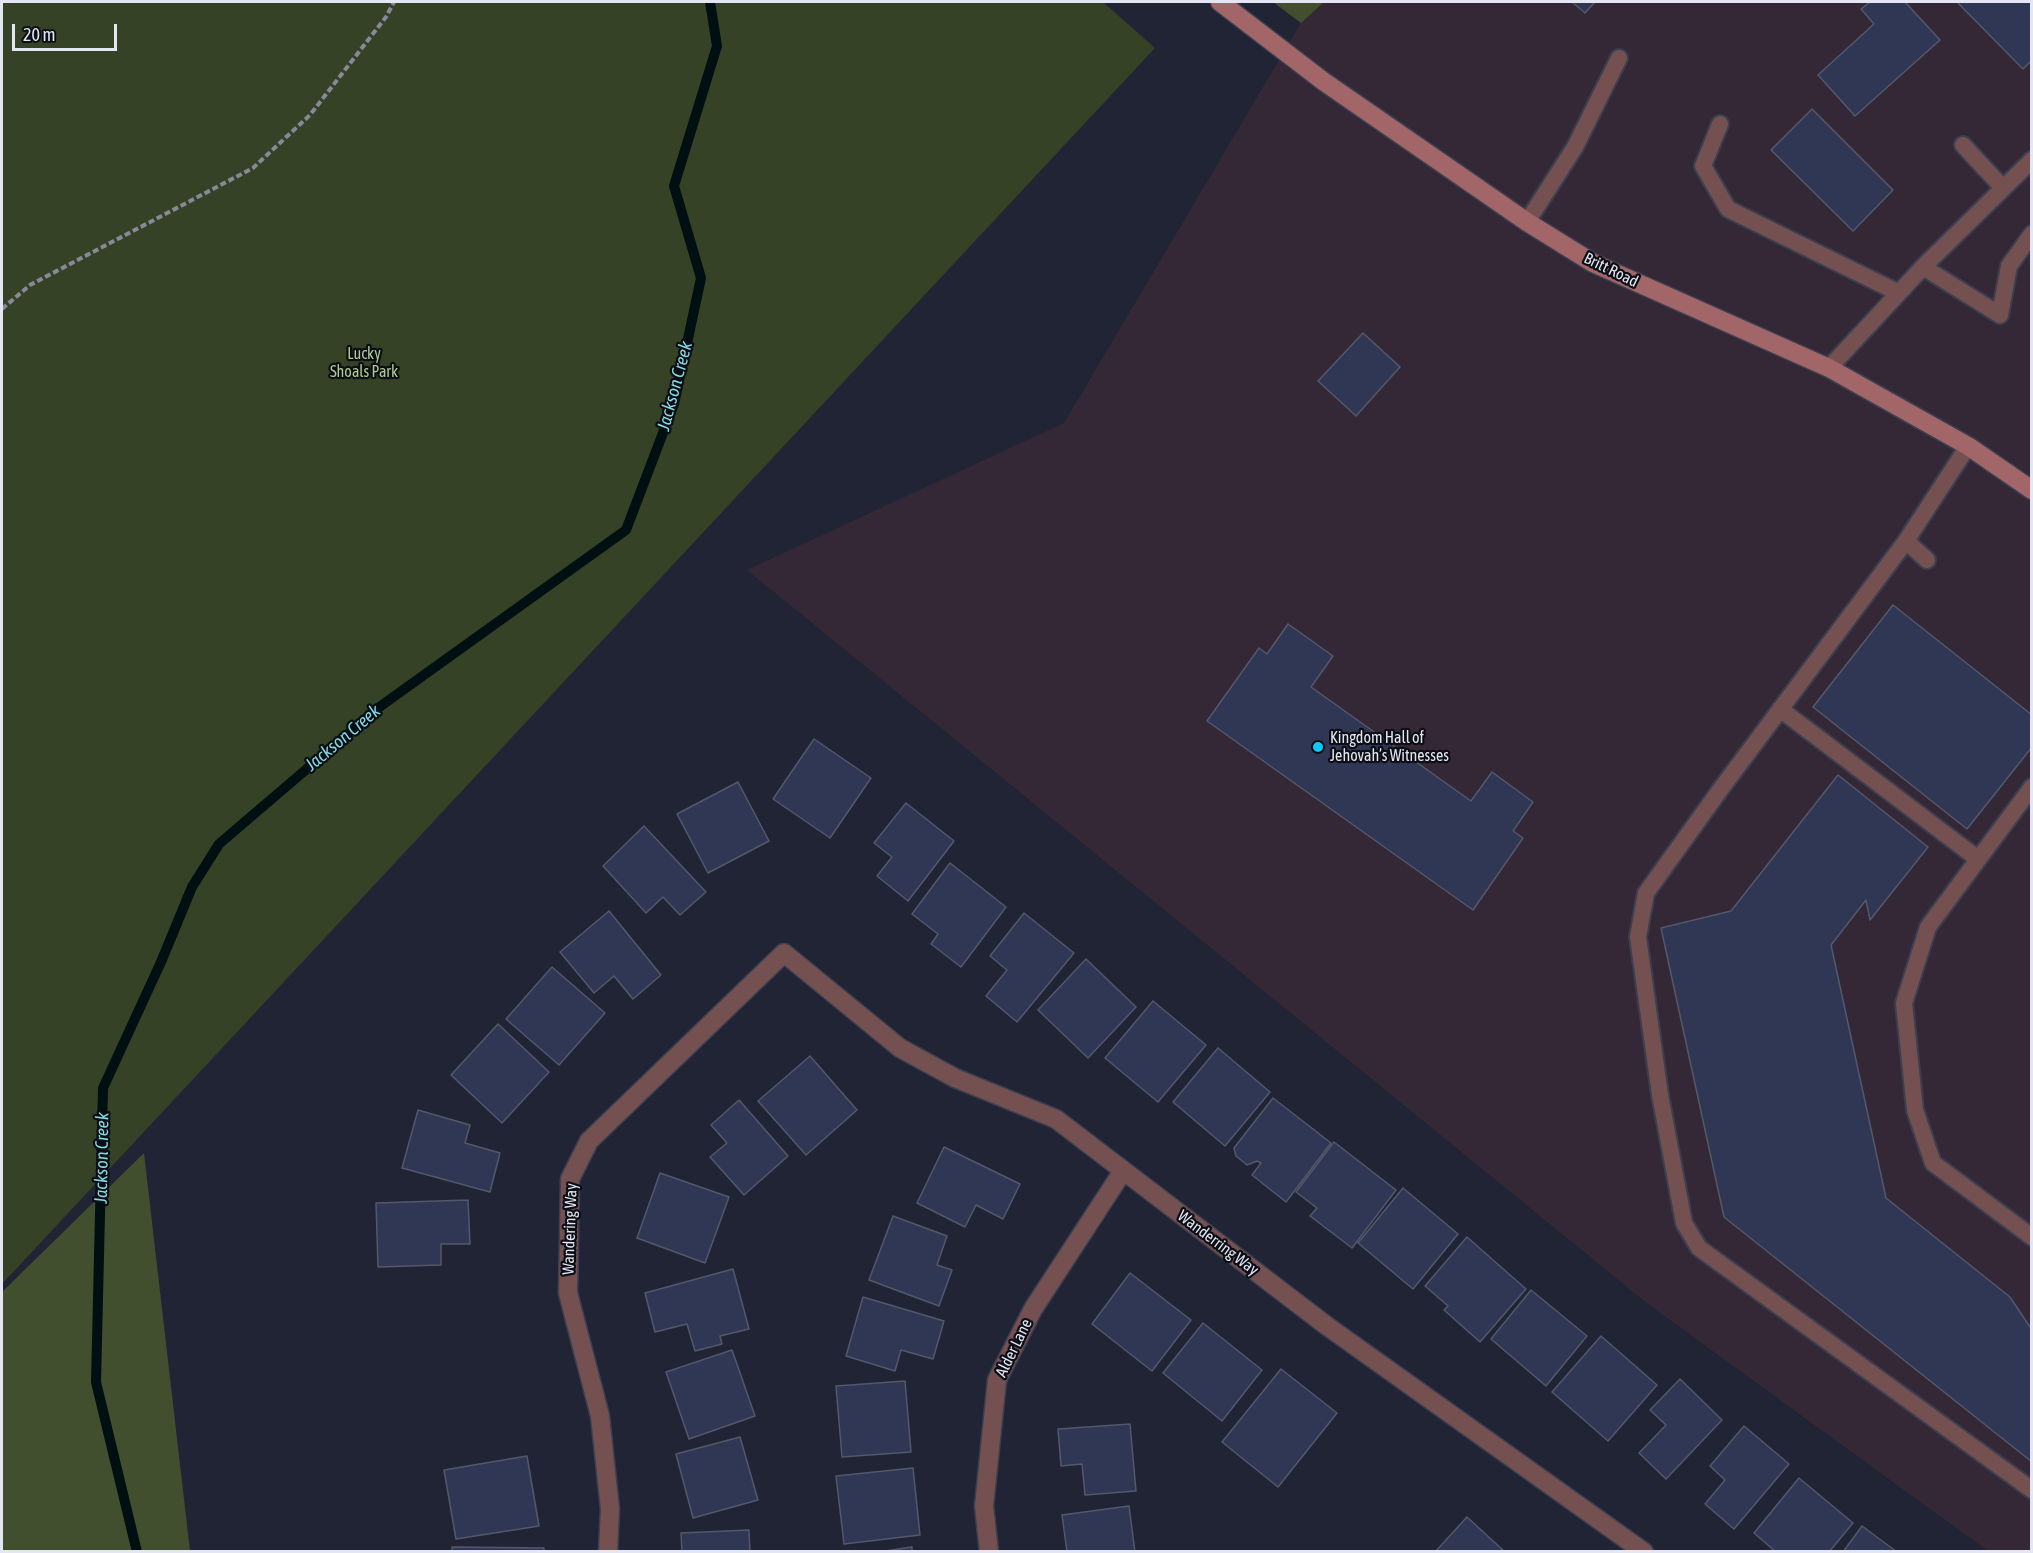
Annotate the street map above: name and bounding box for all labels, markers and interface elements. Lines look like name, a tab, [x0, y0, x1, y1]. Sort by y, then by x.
scale bar	[15, 12, 120, 50]
text: 20 m	[23, 24, 55, 45]
street label: Britt Road	[1581, 249, 1641, 291]
water label: Jackson Creek	[653, 339, 697, 433]
park label: Lucky Shoals Park	[330, 344, 398, 382]
water label: Jackson Creek	[301, 700, 385, 776]
place label: Kingdom Hall of Jehovah’s Witnesses	[1330, 728, 1449, 766]
marker: Kingdom Hall of Jehovah’s Witnesses	[1311, 740, 1325, 754]
water label: Jackson Creek	[90, 1112, 114, 1204]
street label: Wandering Way	[559, 1183, 581, 1275]
street label: Wanderring Way	[1174, 1206, 1262, 1280]
street label: Alder Lane	[992, 1316, 1036, 1380]

